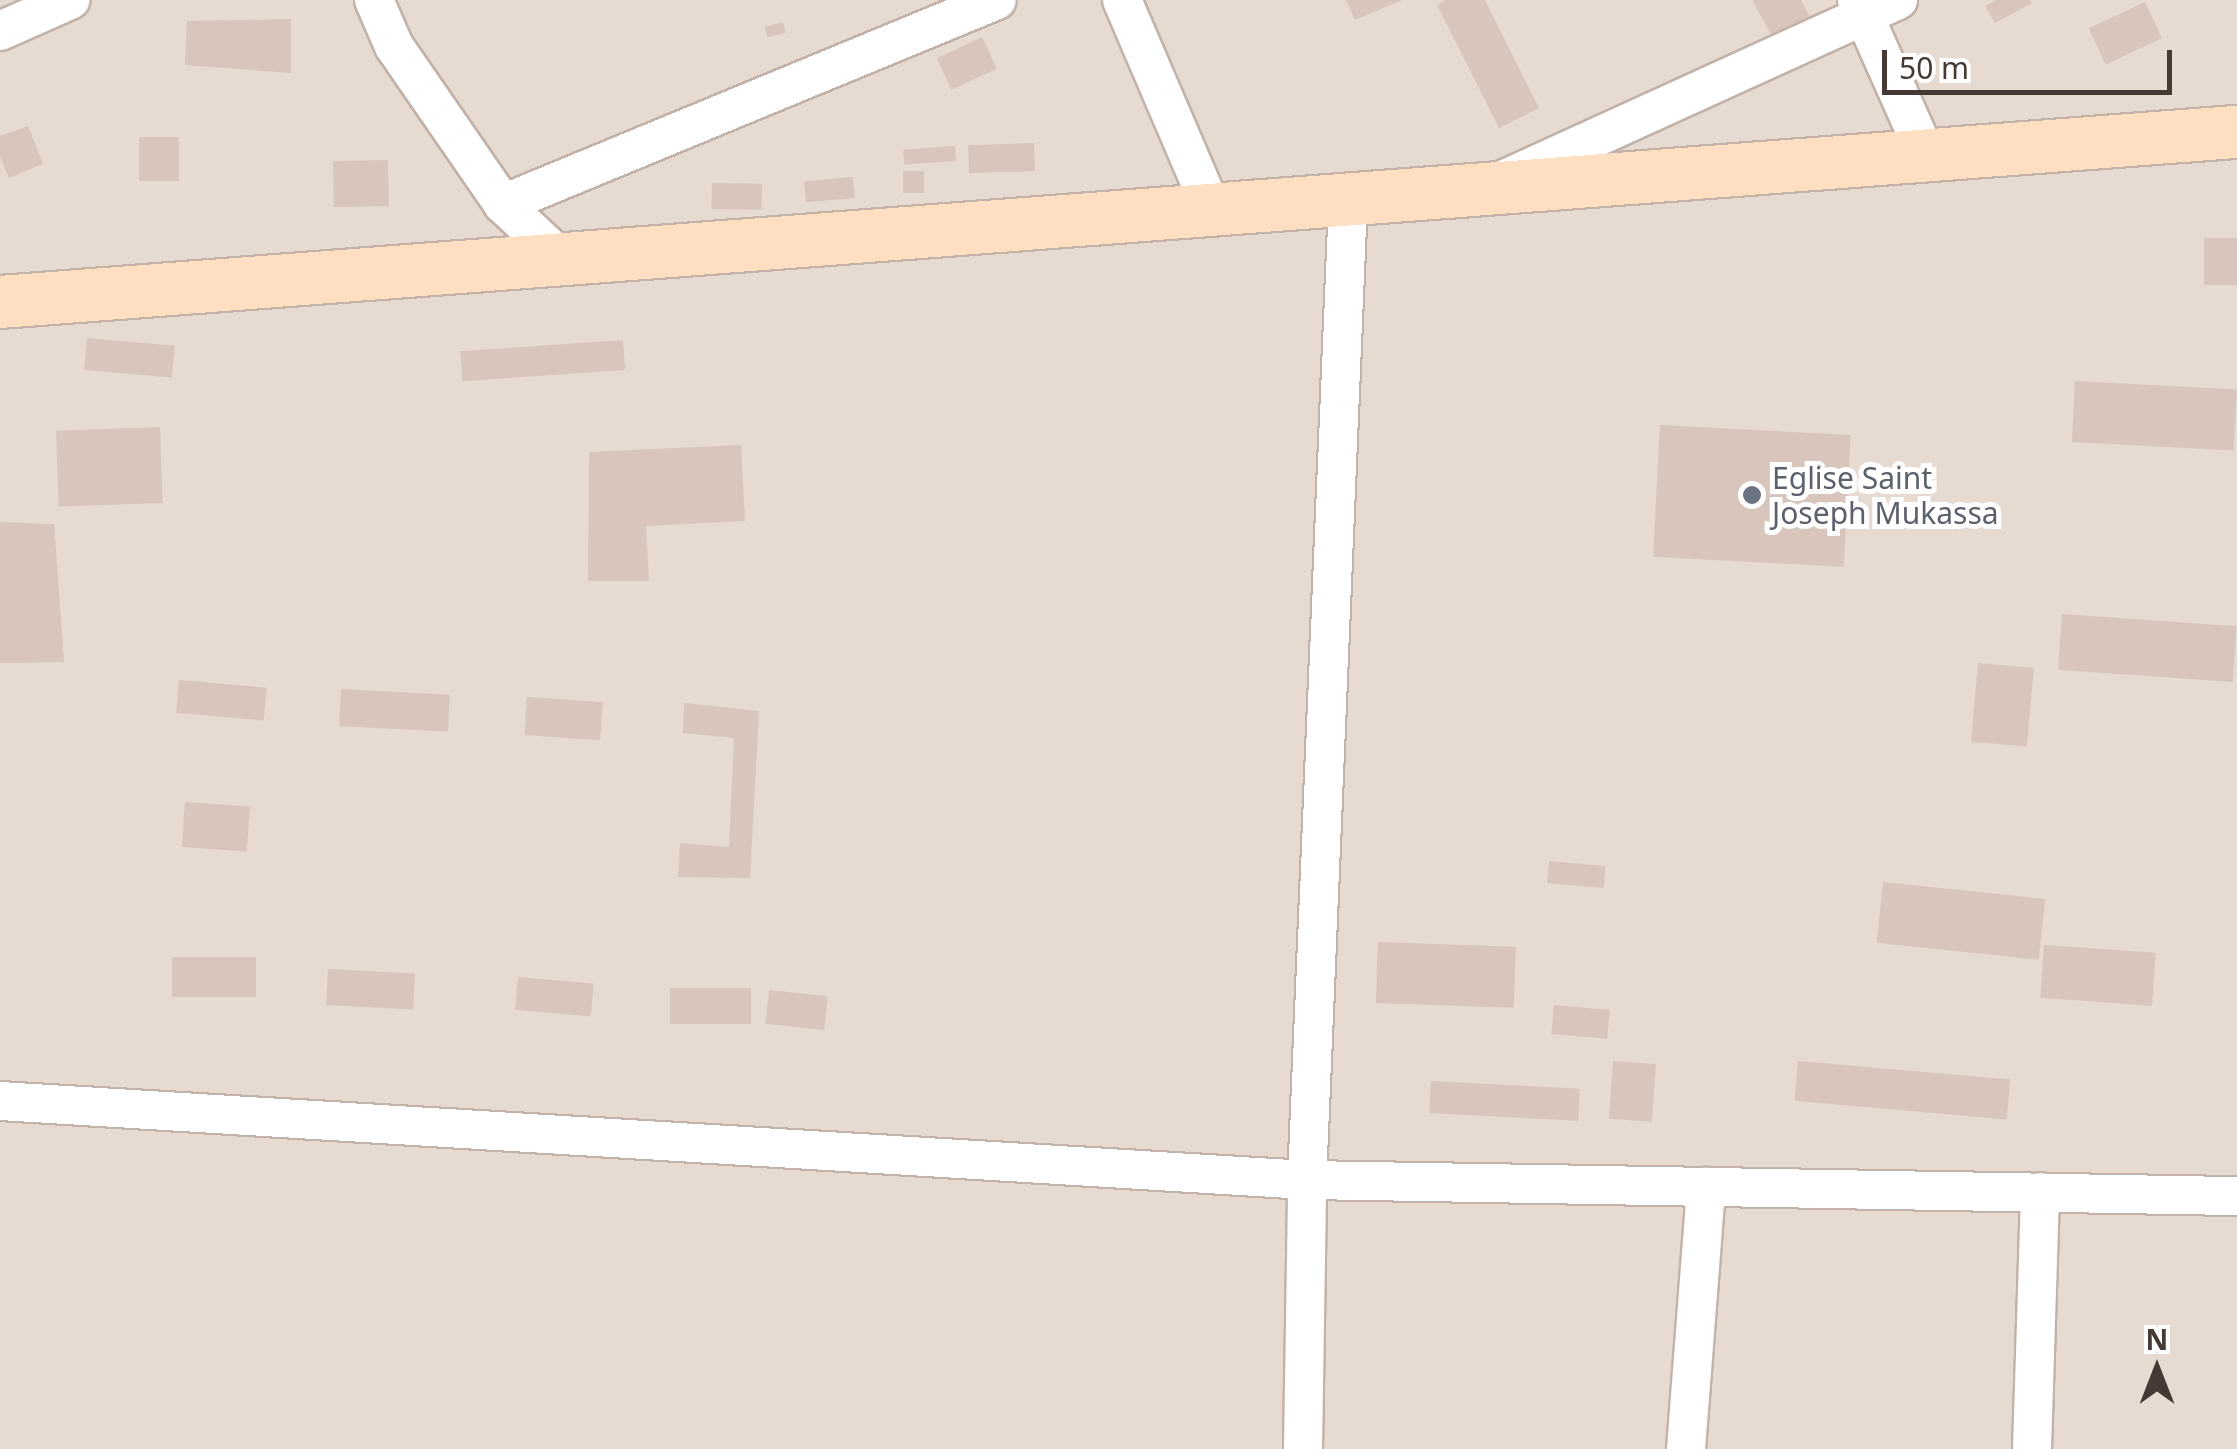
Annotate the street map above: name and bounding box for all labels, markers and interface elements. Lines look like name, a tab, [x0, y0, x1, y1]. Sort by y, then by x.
scale bar	[1887, 30, 2177, 92]
text: 50 m	[1899, 47, 1969, 88]
place label: Eglise Saint Joseph Mukassa	[1772, 460, 1999, 530]
marker: Eglise Saint Joseph Mukassa	[1741, 484, 1763, 506]
north arrow	[2107, 1319, 2207, 1419]
text: N	[2146, 1320, 2168, 1358]

